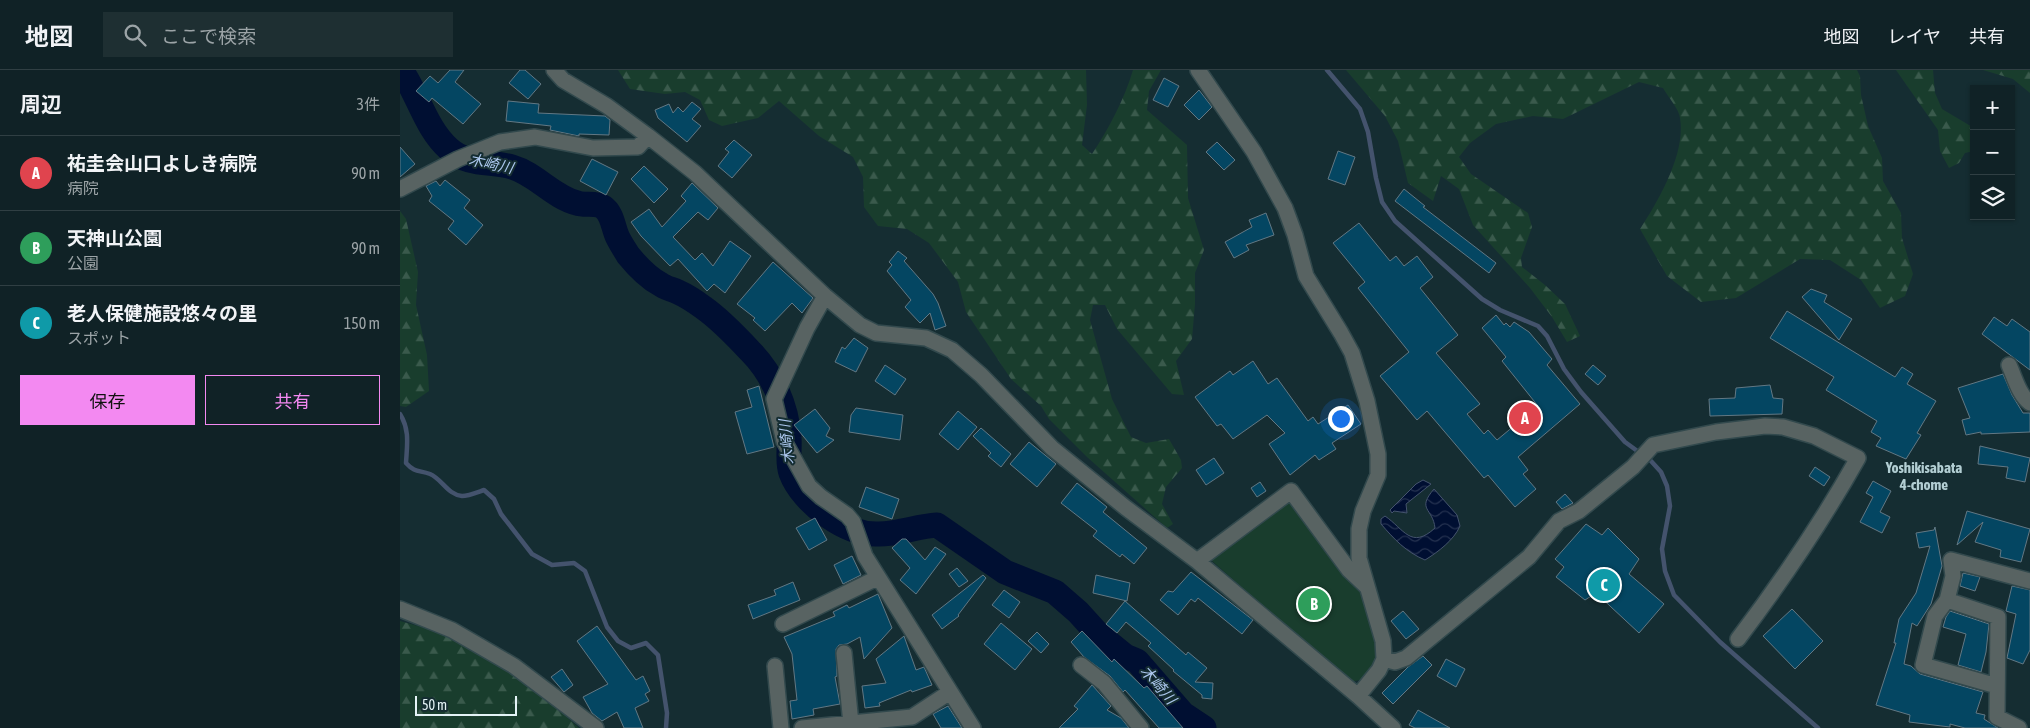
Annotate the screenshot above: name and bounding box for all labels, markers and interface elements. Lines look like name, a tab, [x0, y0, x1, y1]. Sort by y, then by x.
search box	[103, 12, 453, 57]
icon: search	[121, 21, 149, 49]
text: 地図	[25, 23, 73, 50]
text: ここで検索	[161, 25, 256, 47]
text: 地図	[1824, 26, 1860, 47]
text: レイヤ	[1888, 26, 1941, 47]
text: 共有	[1969, 26, 2005, 47]
map controls	[1970, 85, 2015, 220]
button: +	[1970, 85, 2015, 130]
text: 周辺	[20, 92, 62, 116]
text: 3件	[356, 95, 380, 113]
button: −	[1970, 130, 2015, 175]
water label: 木崎川	[467, 151, 517, 177]
text: 祐圭会山口よしき病院	[67, 152, 257, 174]
text: A	[32, 164, 40, 182]
text: 90 m	[351, 164, 380, 182]
button: layers	[1970, 175, 2015, 220]
text: 病院	[67, 179, 99, 197]
text: 天神山公園	[67, 227, 162, 249]
text: B	[32, 239, 40, 257]
text: 90 m	[351, 239, 380, 257]
text: 公園	[67, 254, 99, 272]
text: 老人保健施設悠々の里	[67, 302, 257, 324]
text: C	[32, 314, 40, 332]
text: 150 m	[344, 314, 380, 332]
text: スポット	[67, 329, 131, 347]
button: 保存	[20, 375, 195, 425]
button: 共有	[205, 375, 380, 425]
pin: A	[1509, 399, 1541, 437]
your location	[1328, 406, 1354, 432]
water label: 木崎川	[776, 417, 797, 465]
district label: Yoshikisabata 4-chome	[1885, 459, 1962, 493]
pin: C	[1588, 566, 1620, 604]
pin: B	[1298, 585, 1330, 623]
water label: 木崎川	[1137, 662, 1181, 709]
scale bar	[415, 693, 518, 716]
text: 50 m	[422, 697, 447, 713]

